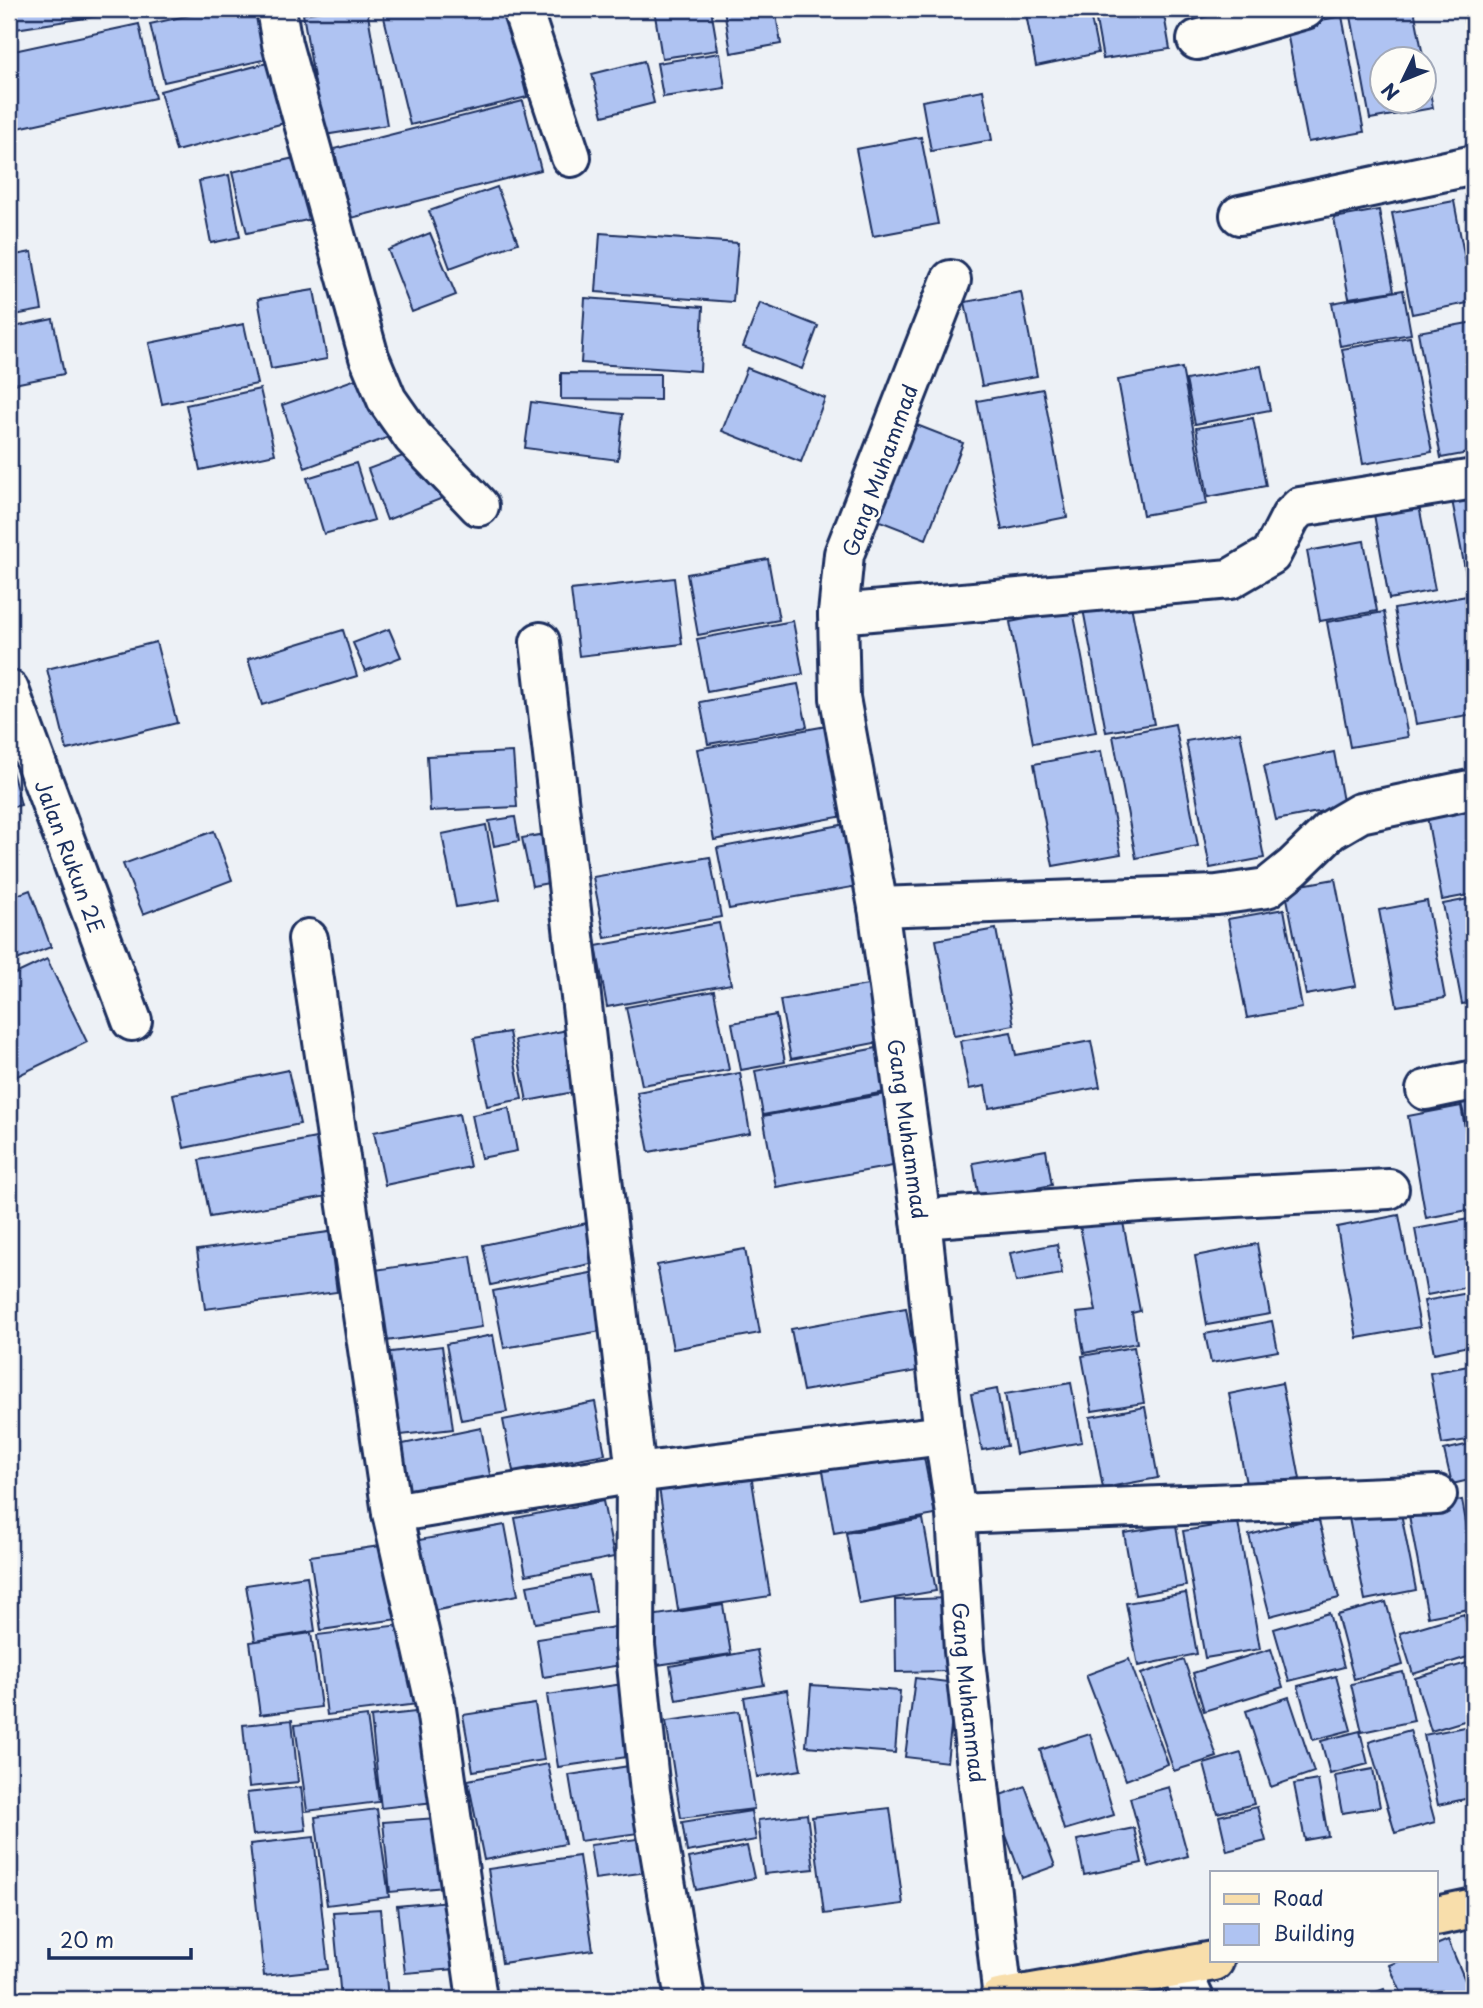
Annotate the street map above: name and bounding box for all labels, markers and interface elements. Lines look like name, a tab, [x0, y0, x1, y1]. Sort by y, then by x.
north arrow	[1368, 46, 1438, 116]
text: N	[1374, 77, 1405, 107]
street label: Gang Muhammad	[833, 379, 925, 561]
street label: Jalan Rukun 2E	[28, 775, 114, 937]
street label: Gang Muhammad	[880, 1037, 937, 1221]
street label: Gang Muhammad	[945, 1601, 995, 1784]
legend	[1210, 1871, 1438, 1962]
text: Road	[1273, 1881, 1324, 1913]
text: Building	[1273, 1916, 1355, 1948]
scale bar	[49, 1917, 191, 1961]
text: 20 m	[60, 1923, 114, 1955]

